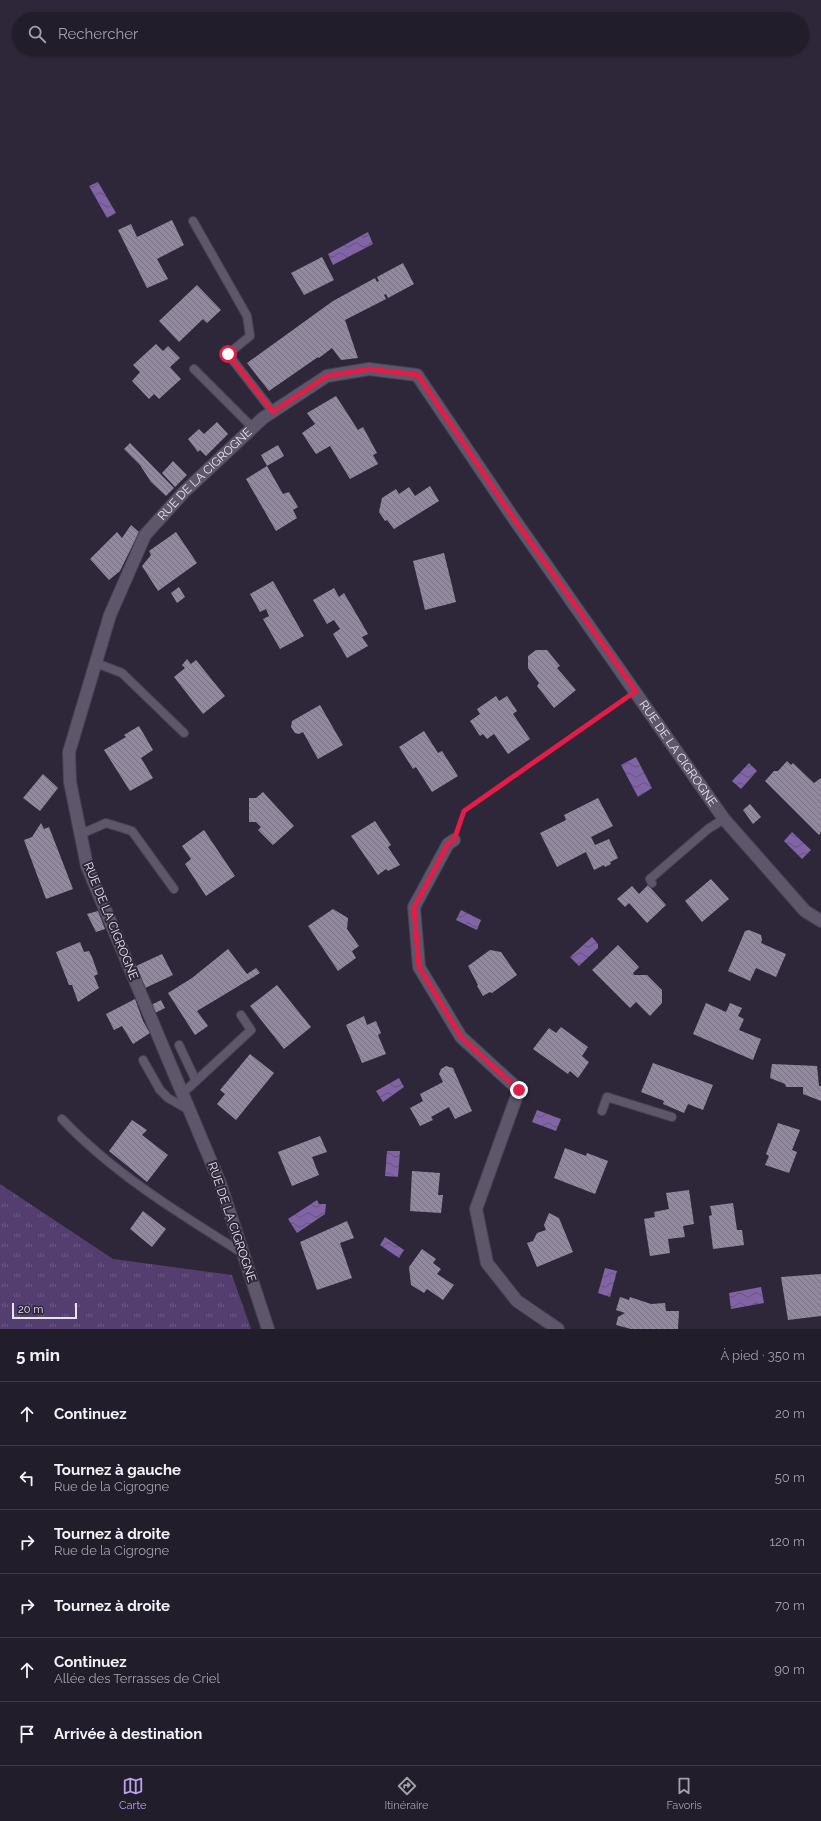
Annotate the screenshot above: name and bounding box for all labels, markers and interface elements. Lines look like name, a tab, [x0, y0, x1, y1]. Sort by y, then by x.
search box	[12, 12, 809, 56]
icon: search	[26, 23, 48, 45]
text: Rechercher	[58, 25, 138, 43]
route start	[219, 345, 237, 363]
street label: RUE DE LA CIGROGNE	[155, 425, 255, 523]
street label: RUE DE LA CIGROGNE	[636, 698, 720, 809]
street label: RUE DE LA CIGROGNE	[81, 860, 141, 982]
route end	[510, 1081, 528, 1099]
street label: RUE DE LA CIGROGNE	[205, 1160, 259, 1284]
scale bar	[12, 1301, 77, 1320]
text: 20 m	[18, 1303, 43, 1316]
text: 5 min	[16, 1345, 60, 1365]
text: À pied · 350 m	[720, 1348, 805, 1363]
icon: ahead	[16, 1403, 38, 1425]
text: Continuez	[54, 1405, 127, 1423]
text: 20 m	[775, 1406, 805, 1421]
text: Tournez à gauche	[54, 1461, 181, 1479]
icon: left	[16, 1467, 38, 1489]
text: 50 m	[775, 1470, 805, 1485]
text: Rue de la Cigrogne	[54, 1479, 169, 1494]
text: Tournez à droite	[54, 1525, 170, 1543]
icon: right	[16, 1531, 38, 1553]
text: 120 m	[769, 1534, 805, 1549]
text: Rue de la Cigrogne	[54, 1543, 169, 1558]
icon: right	[16, 1595, 38, 1617]
text: Tournez à droite	[54, 1597, 170, 1615]
text: 70 m	[775, 1598, 805, 1613]
text: Continuez	[54, 1653, 127, 1671]
icon: ahead	[16, 1659, 38, 1681]
text: 90 m	[774, 1662, 805, 1677]
text: Allée des Terrasses de Criel	[54, 1671, 220, 1686]
icon: arrive	[16, 1723, 38, 1745]
text: Arrivée à destination	[54, 1725, 202, 1743]
tab: Carte	[119, 1775, 146, 1812]
tab: Itinéraire	[385, 1775, 429, 1812]
tab: Favoris	[667, 1775, 702, 1812]

